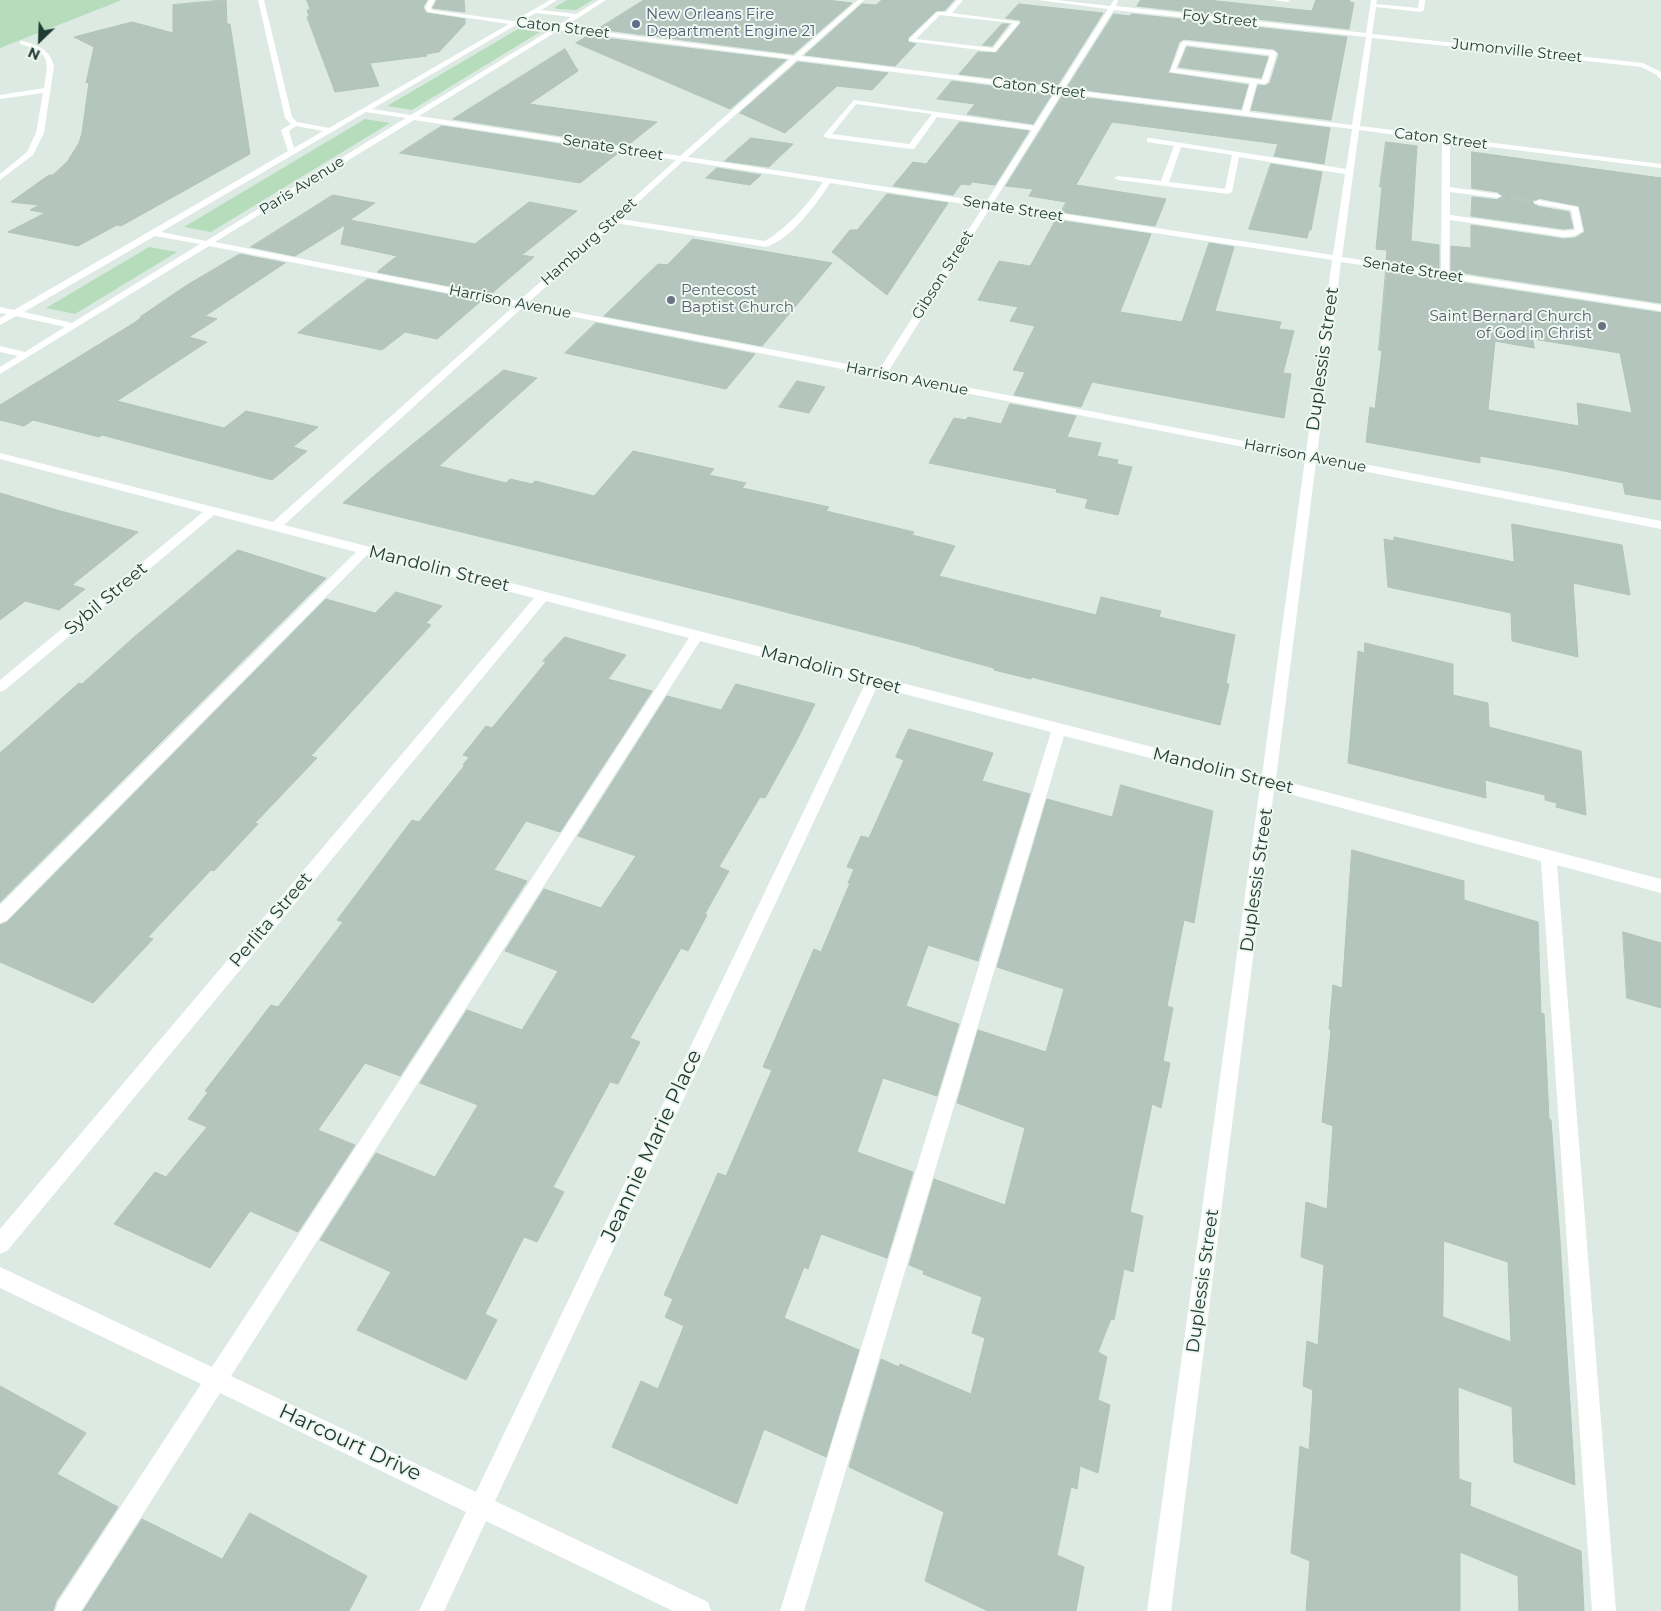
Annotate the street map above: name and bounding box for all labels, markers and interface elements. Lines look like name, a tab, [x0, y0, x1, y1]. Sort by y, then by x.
place label: New Orleans Fire Department Engine 21	[646, 6, 815, 41]
street label: Foy Street	[1181, 6, 1259, 32]
street label: Caton Street	[515, 13, 611, 43]
north arrow	[15, 15, 65, 65]
marker: New Orleans Fire Department Engine 21	[630, 18, 642, 30]
street label: Jumonville Street	[1451, 35, 1583, 67]
text: N	[25, 43, 43, 64]
street label: Caton Street	[991, 73, 1087, 103]
street label: Caton Street	[1393, 124, 1489, 154]
street label: Senate Street	[562, 131, 664, 165]
street label: Paris Avenue	[256, 153, 348, 219]
street label: Senate Street	[962, 192, 1064, 226]
street label: Hamburg Street	[537, 194, 641, 290]
street label: Gibson Street	[908, 227, 978, 323]
street label: Senate Street	[1362, 253, 1464, 287]
street label: Harrison Avenue	[447, 281, 573, 323]
place label: Pentecost Baptist Church	[681, 282, 794, 317]
street label: Duplessis Street	[1302, 286, 1344, 432]
marker: Pentecost Baptist Church	[665, 294, 677, 306]
place label: Saint Bernard Church of God in Christ	[1429, 308, 1592, 343]
marker: Saint Bernard Church of God in Christ	[1596, 320, 1608, 332]
street label: Harrison Avenue	[844, 358, 970, 400]
street label: Harrison Avenue	[1242, 435, 1368, 477]
street label: Mandolin Street	[366, 541, 512, 597]
street label: Sybil Street	[60, 558, 152, 640]
street label: Mandolin Street	[758, 641, 904, 699]
street label: Mandolin Street	[1150, 743, 1296, 799]
street label: Duplessis Street	[1236, 807, 1278, 953]
street label: Perlita Street	[225, 868, 317, 972]
street label: Jeannie Marie Place	[596, 1046, 708, 1246]
street label: Duplessis Street	[1182, 1208, 1224, 1354]
street label: Harcourt Drive	[275, 1399, 425, 1487]

